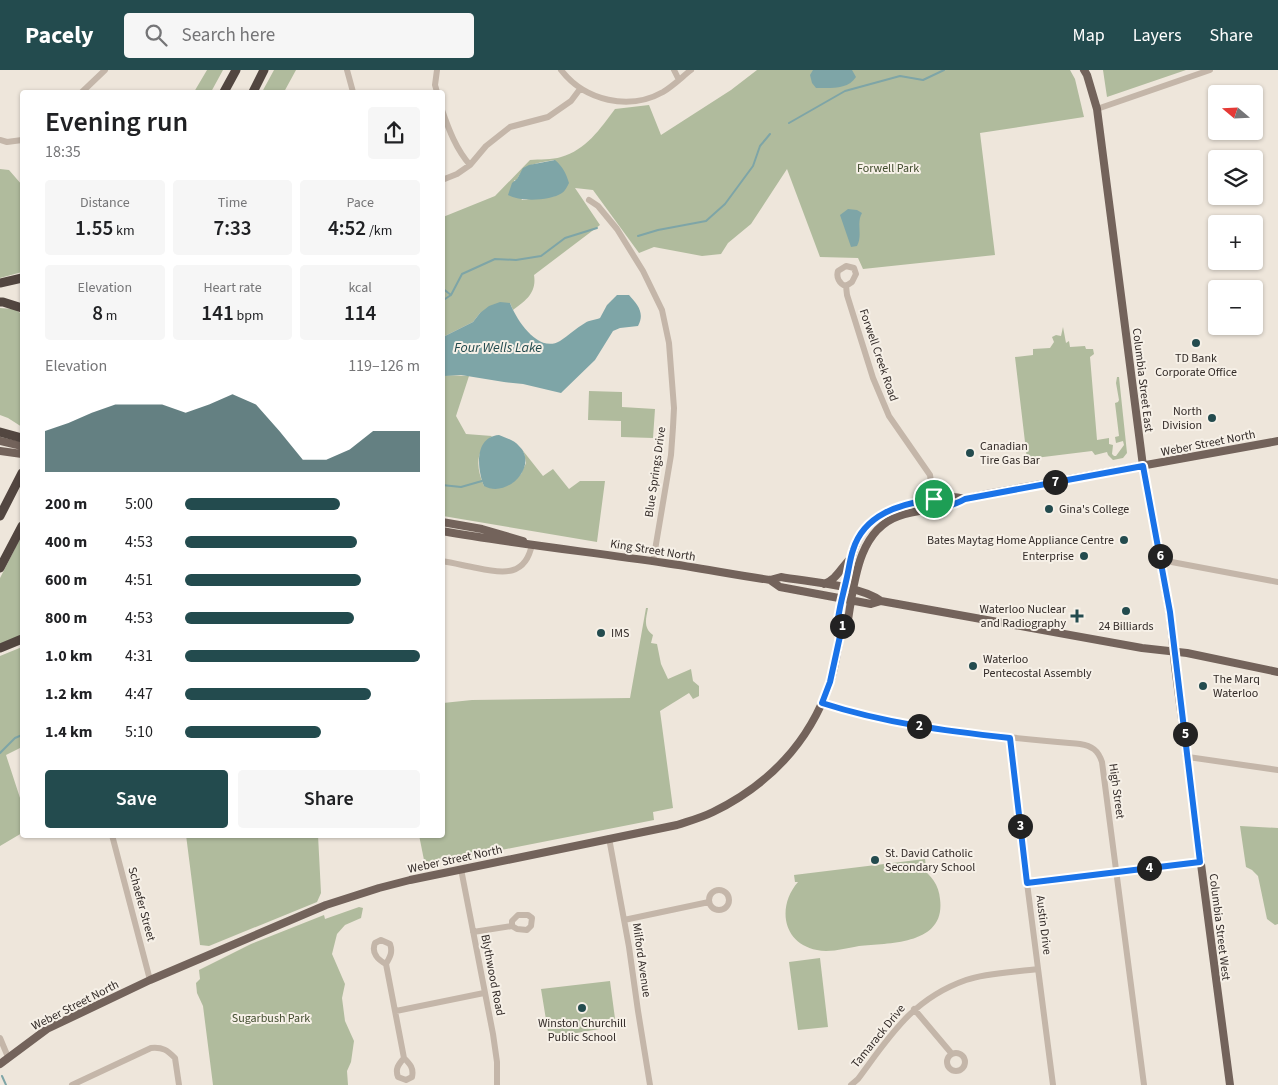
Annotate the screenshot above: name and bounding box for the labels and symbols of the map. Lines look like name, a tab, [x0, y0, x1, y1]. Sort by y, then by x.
north arrow	[1208, 85, 1262, 140]
park label: Forwell Park	[857, 160, 919, 177]
street label: Forwell Creek Road	[855, 307, 902, 404]
street label: Columbia Street East	[1128, 327, 1157, 433]
marker: TD Bank Corporate Office	[1190, 337, 1202, 349]
water label: Four Wells Lake	[454, 338, 542, 358]
place label: TD Bank Corporate Office	[1155, 350, 1237, 381]
place label: North Division	[1162, 403, 1202, 434]
marker: North Division	[1206, 412, 1218, 424]
street label: Blue Springs Drive	[641, 426, 670, 518]
street label: Weber Street North	[1159, 426, 1257, 461]
place label: Canadian Tire Gas Bar	[980, 438, 1041, 469]
marker: Canadian Tire Gas Bar	[964, 447, 976, 459]
pin: 7	[1042, 470, 1068, 494]
pin	[913, 478, 955, 520]
place label: Gina's College	[1059, 501, 1129, 518]
marker: Gina's College	[1043, 503, 1055, 515]
place label: Bates Maytag Home Appliance Centre	[927, 532, 1114, 549]
marker: Bates Maytag Home Appliance Centre	[1118, 534, 1130, 546]
street label: King Street North	[609, 535, 697, 566]
pin: 6	[1148, 544, 1172, 568]
place label: Enterprise	[1022, 548, 1074, 565]
marker: Enterprise	[1078, 550, 1090, 562]
place label: Waterloo Nuclear and Radiography	[980, 601, 1067, 632]
marker: 24 Billiards	[1120, 605, 1132, 617]
marker: Waterloo Nuclear and Radiography	[1070, 609, 1084, 623]
pin: 1	[830, 614, 854, 638]
place label: 24 Billiards	[1098, 618, 1154, 635]
place label: IMS	[611, 625, 629, 642]
marker: IMS	[595, 627, 607, 639]
place label: Waterloo Pentecostal Assembly	[983, 651, 1092, 682]
marker: Waterloo Pentecostal Assembly	[967, 660, 979, 672]
place label: The Marq Waterloo	[1213, 671, 1260, 702]
marker: The Marq Waterloo	[1197, 680, 1209, 692]
pin: 2	[906, 714, 932, 738]
pin: 5	[1172, 722, 1198, 746]
street label: High Street	[1104, 762, 1129, 820]
pin: 3	[1008, 814, 1032, 838]
street label: Weber Street North	[406, 841, 504, 878]
place label: St. David Catholic Secondary School	[885, 845, 975, 876]
marker: St. David Catholic Secondary School	[869, 854, 881, 866]
pin: 4	[1136, 856, 1162, 880]
street label: Schaefer Street	[123, 865, 160, 943]
street label: Columbia Street West	[1205, 873, 1234, 982]
street label: Austin Drive	[1031, 894, 1056, 956]
street label: Milford Avenue	[628, 922, 655, 998]
street label: Blythwood Road	[476, 933, 509, 1017]
street label: Weber Street North	[29, 976, 122, 1035]
street label: Tamarack Drive	[847, 1001, 909, 1072]
marker: Winston Churchill Public School	[576, 1002, 588, 1014]
park label: Sugarbush Park	[232, 1010, 310, 1027]
place label: Winston Churchill Public School	[538, 1015, 626, 1046]

